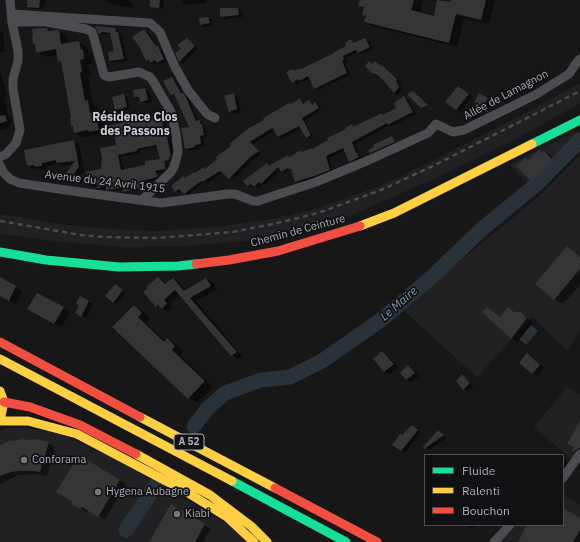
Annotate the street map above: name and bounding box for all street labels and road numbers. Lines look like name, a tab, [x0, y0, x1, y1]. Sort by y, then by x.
street label: Allée de Lamagnon	[461, 67, 551, 123]
street label: Avenue du 24 Avril 1915	[44, 168, 166, 196]
street label: Chemin de Ceinture	[249, 212, 347, 250]
road number: A 52	[174, 434, 204, 450]

